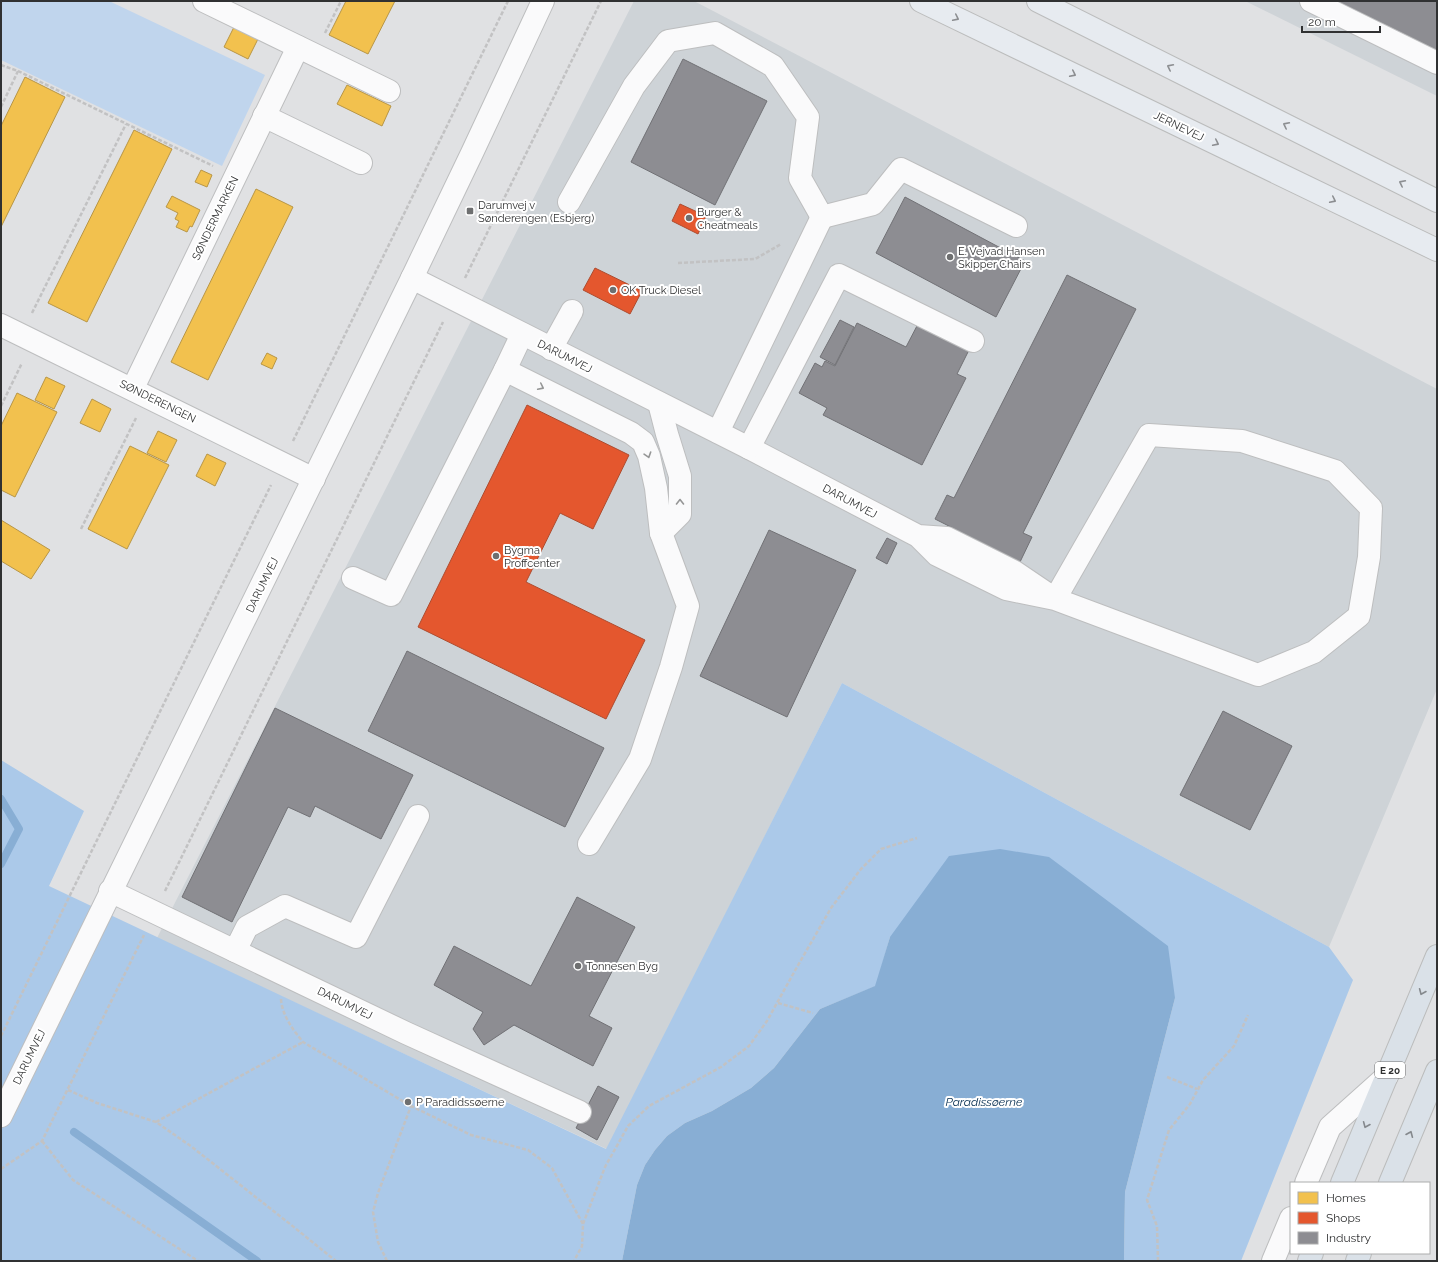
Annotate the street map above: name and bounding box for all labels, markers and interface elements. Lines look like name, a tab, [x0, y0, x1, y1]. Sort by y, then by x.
scale bar	[1302, 8, 1380, 34]
one-way arrow	[952, 13, 959, 21]
text: 20 m	[1308, 15, 1336, 29]
one-way arrow	[1166, 64, 1174, 72]
one-way arrow	[1069, 70, 1077, 77]
street label: JERNEVEJ	[1152, 109, 1206, 144]
one-way arrow	[1283, 122, 1290, 130]
one-way arrow	[1211, 138, 1219, 146]
street label: SØNDERMARKEN	[190, 174, 241, 262]
one-way arrow	[1399, 180, 1406, 188]
one-way arrow	[1328, 195, 1336, 203]
place label: Darumvej v Sønderengen (Esbjerg)	[478, 199, 594, 225]
marker: Darumvej v Sønderengen (Esbjerg)	[465, 206, 475, 216]
place label: Burger & Cheatmeals	[697, 206, 758, 232]
marker: Burger & Cheatmeals	[684, 213, 694, 223]
place label: E. Vejvad Hansen Skipper Chairs	[958, 245, 1045, 271]
marker: E. Vejvad Hansen Skipper Chairs	[945, 252, 955, 262]
place label: OK Truck Diesel	[621, 284, 701, 297]
marker: OK Truck Diesel	[608, 285, 618, 295]
street label: DARUMVEJ	[535, 337, 594, 376]
street label: SØNDERENGEN	[117, 377, 198, 426]
one-way arrow	[536, 382, 544, 390]
one-way arrow	[643, 451, 651, 458]
street label: DARUMVEJ	[820, 482, 879, 521]
one-way arrow	[676, 499, 684, 505]
place label: Bygma Proffcenter	[504, 544, 560, 570]
marker: Bygma Proffcenter	[491, 551, 501, 561]
street label: DARUMVEJ	[244, 556, 281, 615]
place label: Tonnesen Byg	[586, 960, 658, 973]
marker: Tonnesen Byg	[573, 961, 583, 971]
street label: DARUMVEJ	[315, 985, 374, 1022]
one-way arrow	[1419, 988, 1427, 996]
street label: DARUMVEJ	[11, 1028, 48, 1087]
road number: E 20	[1375, 1062, 1405, 1078]
water label: Paradissøerne	[946, 1095, 1023, 1109]
place label: P Paradidssøerne	[416, 1096, 505, 1109]
marker: P Paradidssøerne	[403, 1097, 413, 1107]
one-way arrow	[1363, 1121, 1371, 1128]
one-way arrow	[1406, 1131, 1414, 1138]
legend	[1290, 1182, 1430, 1254]
text: Homes	[1326, 1191, 1366, 1205]
text: Shops	[1326, 1211, 1361, 1225]
text: Industry	[1326, 1231, 1372, 1245]

